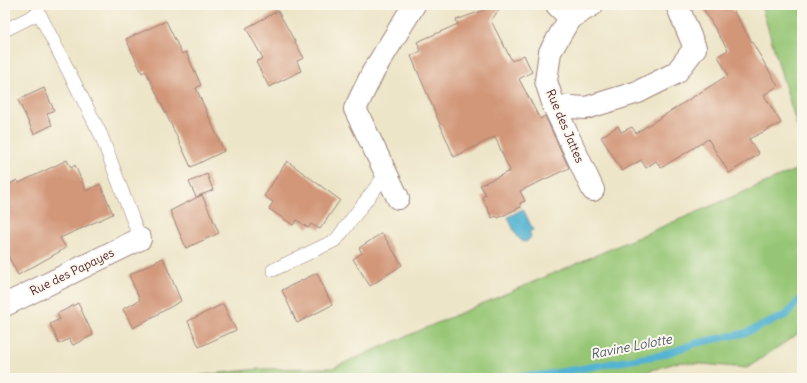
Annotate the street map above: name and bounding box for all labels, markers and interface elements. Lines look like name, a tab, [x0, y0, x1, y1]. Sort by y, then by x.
street label: Rue des Jattes	[543, 87, 588, 165]
street label: Rue des Papayes	[27, 245, 116, 298]
water label: Ravine Lolotte	[589, 330, 674, 363]

